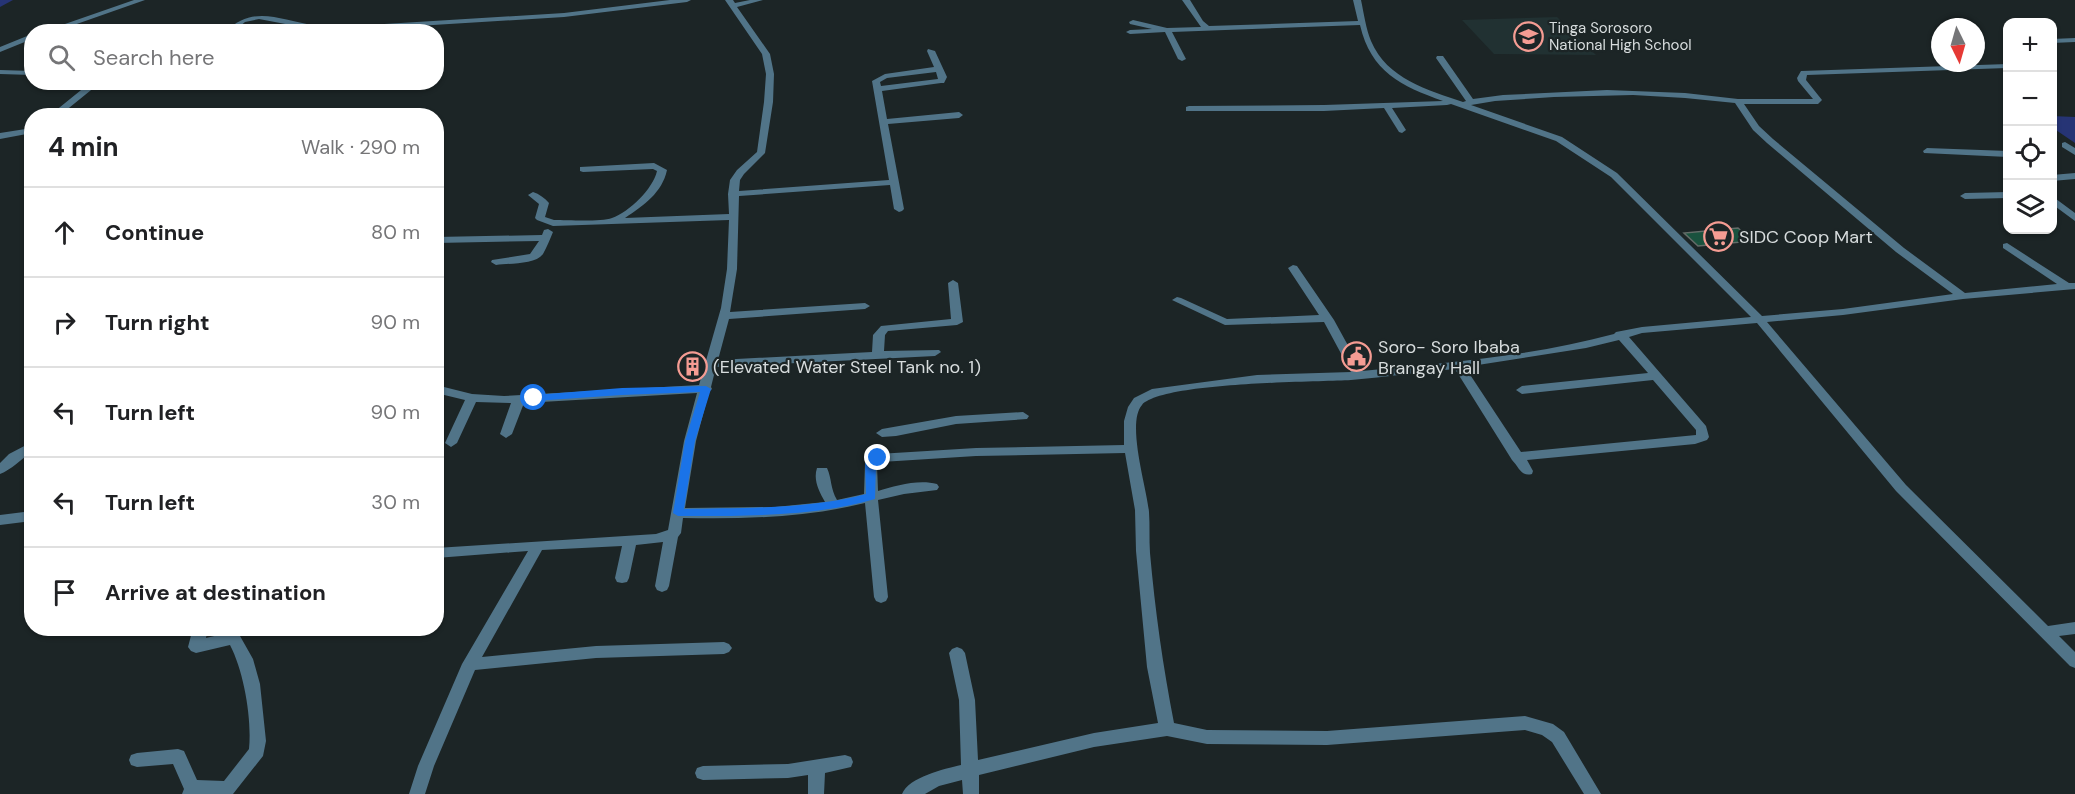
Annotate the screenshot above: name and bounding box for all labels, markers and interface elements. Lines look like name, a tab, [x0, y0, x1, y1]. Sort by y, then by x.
place label: Tinga Sorosoro National High School	[1549, 18, 1692, 55]
north arrow	[1931, 18, 1985, 72]
map controls	[2003, 18, 2057, 234]
button: +	[2003, 18, 2057, 72]
school or university icon: Tinga Sorosoro National High School	[1512, 21, 1544, 53]
search box	[24, 24, 444, 90]
icon: search	[45, 41, 78, 74]
text: Search here	[93, 43, 214, 72]
button: −	[2003, 72, 2057, 126]
button: locate	[2003, 126, 2057, 180]
text: 4 min	[48, 130, 119, 164]
text: Walk · 290 m	[301, 134, 420, 160]
button: layers	[2003, 180, 2057, 234]
icon: ahead	[48, 216, 81, 249]
text: Continue	[105, 218, 204, 247]
text: 80 m	[371, 219, 420, 245]
supermarket icon: SIDC Coop Mart	[1702, 221, 1734, 253]
place label: SIDC Coop Mart	[1739, 225, 1873, 249]
icon: right	[48, 306, 81, 339]
text: Turn right	[105, 308, 210, 337]
text: 90 m	[371, 309, 420, 335]
place label: Soro- Soro Ibaba Brangay Hall	[1378, 335, 1520, 380]
public building icon: Soro- Soro Ibaba Brangay Hall	[1341, 341, 1373, 373]
building icon: (Elevated Water Steel Tank no. 1)	[676, 351, 708, 383]
place label: (Elevated Water Steel Tank no. 1)	[713, 355, 981, 379]
route start	[520, 384, 546, 410]
icon: left	[48, 396, 81, 429]
text: Turn left	[105, 398, 195, 427]
text: 90 m	[371, 399, 420, 425]
route end	[864, 444, 890, 470]
icon: left	[48, 486, 81, 519]
text: Turn left	[105, 488, 195, 517]
text: 30 m	[371, 489, 420, 515]
icon: arrive	[48, 576, 81, 609]
text: Arrive at destination	[105, 578, 326, 607]

